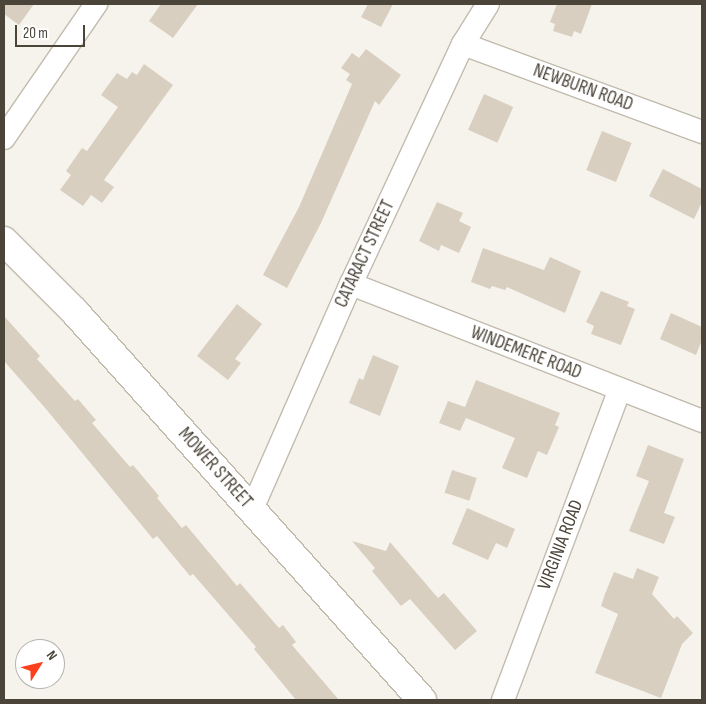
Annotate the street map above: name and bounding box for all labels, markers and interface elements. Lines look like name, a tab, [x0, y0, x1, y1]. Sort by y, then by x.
scale bar	[18, 15, 88, 47]
text: 20 m	[23, 24, 48, 43]
street label: NEWBURN ROAD	[530, 59, 636, 117]
street label: CATARACT STREET	[330, 197, 400, 311]
street label: WINDEMERE ROAD	[467, 321, 585, 385]
street label: MOWER STREET	[173, 423, 257, 513]
street label: VIRGINIA ROAD	[533, 497, 589, 593]
north arrow	[15, 639, 65, 689]
text: N	[43, 647, 61, 663]

